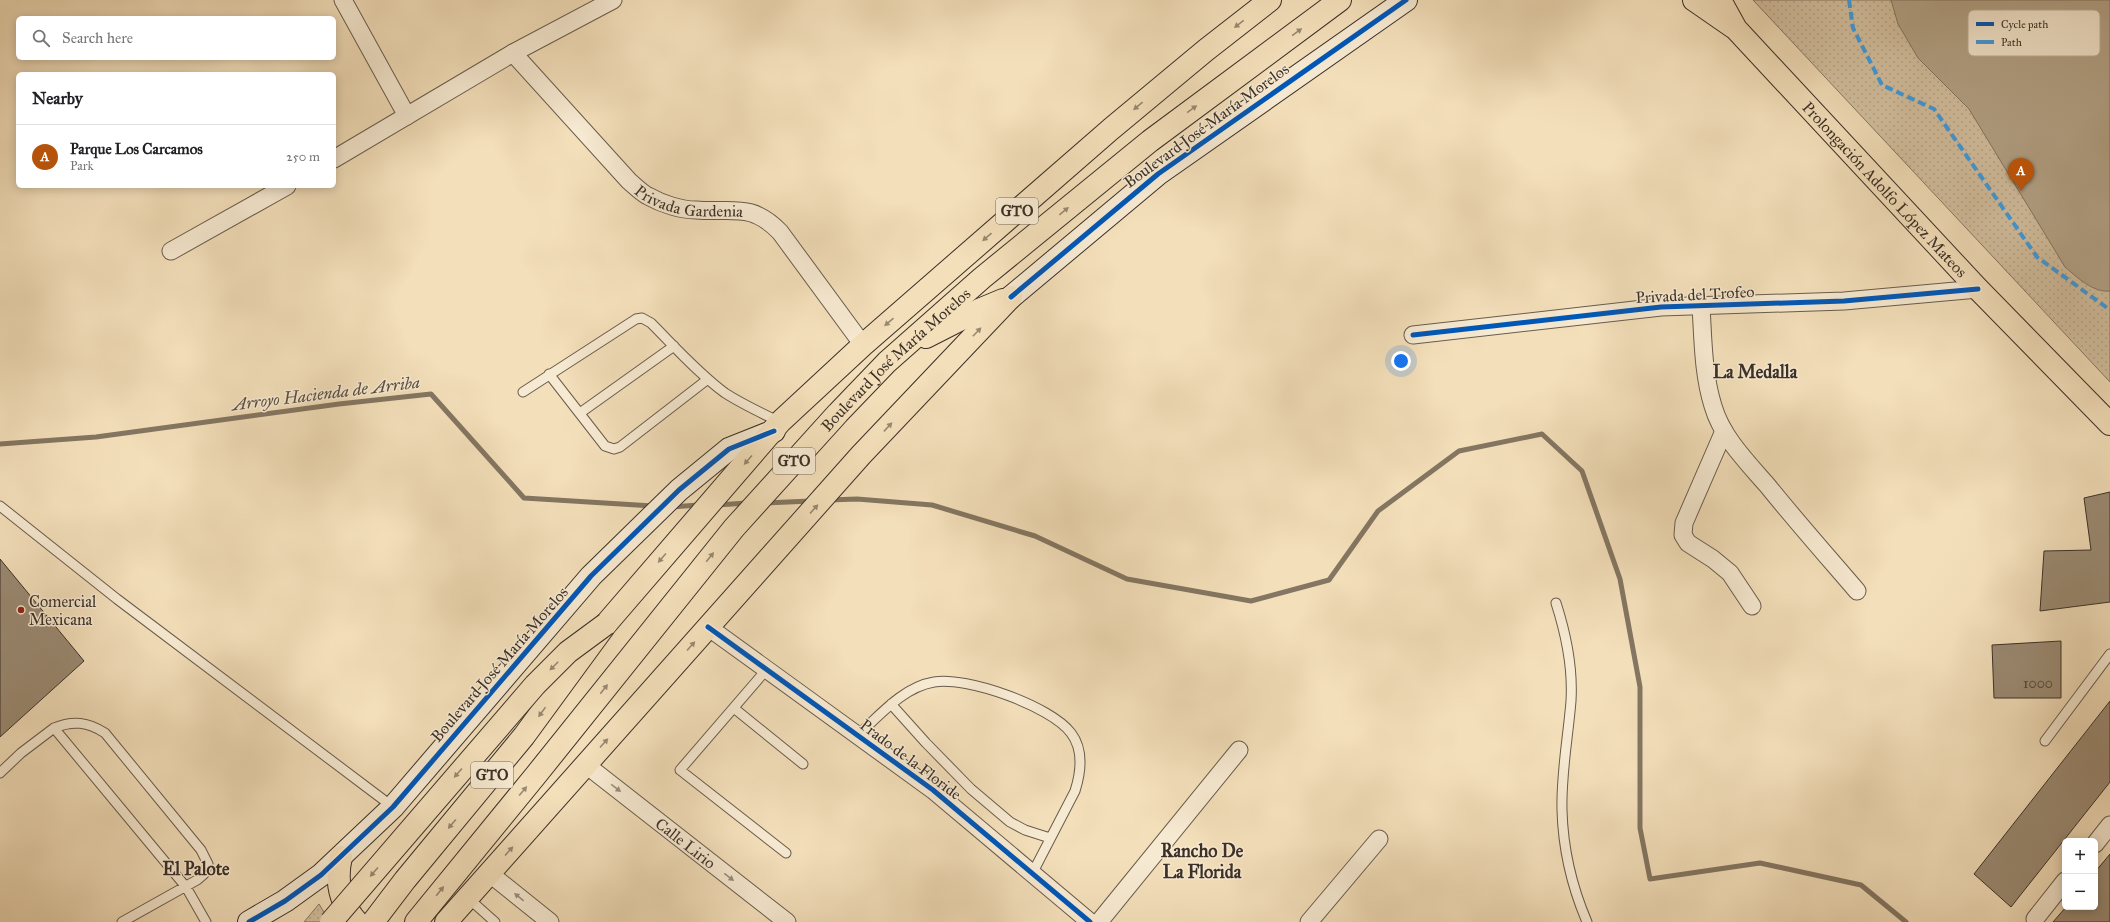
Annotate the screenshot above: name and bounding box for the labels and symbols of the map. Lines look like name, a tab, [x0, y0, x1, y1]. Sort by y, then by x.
legend	[1968, 10, 2100, 56]
text: Cycle path	[2001, 18, 2048, 31]
one-way arrow	[1234, 20, 1245, 28]
one-way arrow	[1291, 28, 1302, 36]
text: Path	[2001, 36, 2022, 49]
street label: Boulevard José María Morelos	[1120, 59, 1293, 192]
street label: Prolongación Adolfo López Mateos	[1798, 98, 1971, 281]
one-way arrow	[1133, 101, 1144, 110]
one-way arrow	[1187, 105, 1198, 113]
pin: A	[2008, 158, 2034, 191]
street label: Privada Gardenia	[631, 181, 744, 221]
road number: GTO	[996, 198, 1038, 224]
one-way arrow	[1058, 207, 1069, 216]
one-way arrow	[982, 232, 992, 242]
street label: Privada del Trofeo	[1635, 282, 1755, 307]
street label: Boulevard José María Morelos	[817, 284, 974, 435]
one-way arrow	[884, 318, 894, 327]
one-way arrow	[972, 327, 982, 337]
your location	[1391, 351, 1411, 371]
district label: La Medalla	[1713, 361, 1798, 383]
water label: Arroyo Hacienda de Arriba	[229, 372, 421, 416]
one-way arrow	[883, 422, 893, 432]
road number: GTO	[773, 448, 815, 474]
one-way arrow	[743, 455, 753, 465]
one-way arrow	[809, 504, 818, 515]
one-way arrow	[705, 552, 714, 563]
one-way arrow	[658, 553, 667, 563]
street label: Boulevard José María Morelos	[427, 583, 573, 746]
place label: Comercial Mexicana	[29, 592, 97, 629]
marker: Comercial Mexicana	[16, 605, 26, 615]
one-way arrow	[686, 641, 696, 651]
one-way arrow	[549, 661, 559, 671]
house number: 1000	[2023, 675, 2053, 692]
one-way arrow	[600, 684, 608, 695]
one-way arrow	[538, 707, 546, 717]
street label: Prado de la Floride	[856, 715, 965, 804]
one-way arrow	[600, 738, 609, 748]
road number: GTO	[471, 762, 513, 788]
one-way arrow	[454, 768, 463, 778]
one-way arrow	[610, 784, 621, 793]
one-way arrow	[519, 786, 527, 797]
street label: Calle Lirio	[652, 814, 719, 873]
one-way arrow	[447, 818, 456, 829]
district label: Rancho De La Florida	[1161, 840, 1244, 883]
one-way arrow	[504, 846, 513, 856]
district label: El Palote	[162, 858, 230, 880]
one-way arrow	[369, 866, 378, 877]
one-way arrow	[724, 873, 735, 881]
one-way arrow	[436, 886, 445, 897]
one-way arrow	[514, 893, 525, 902]

